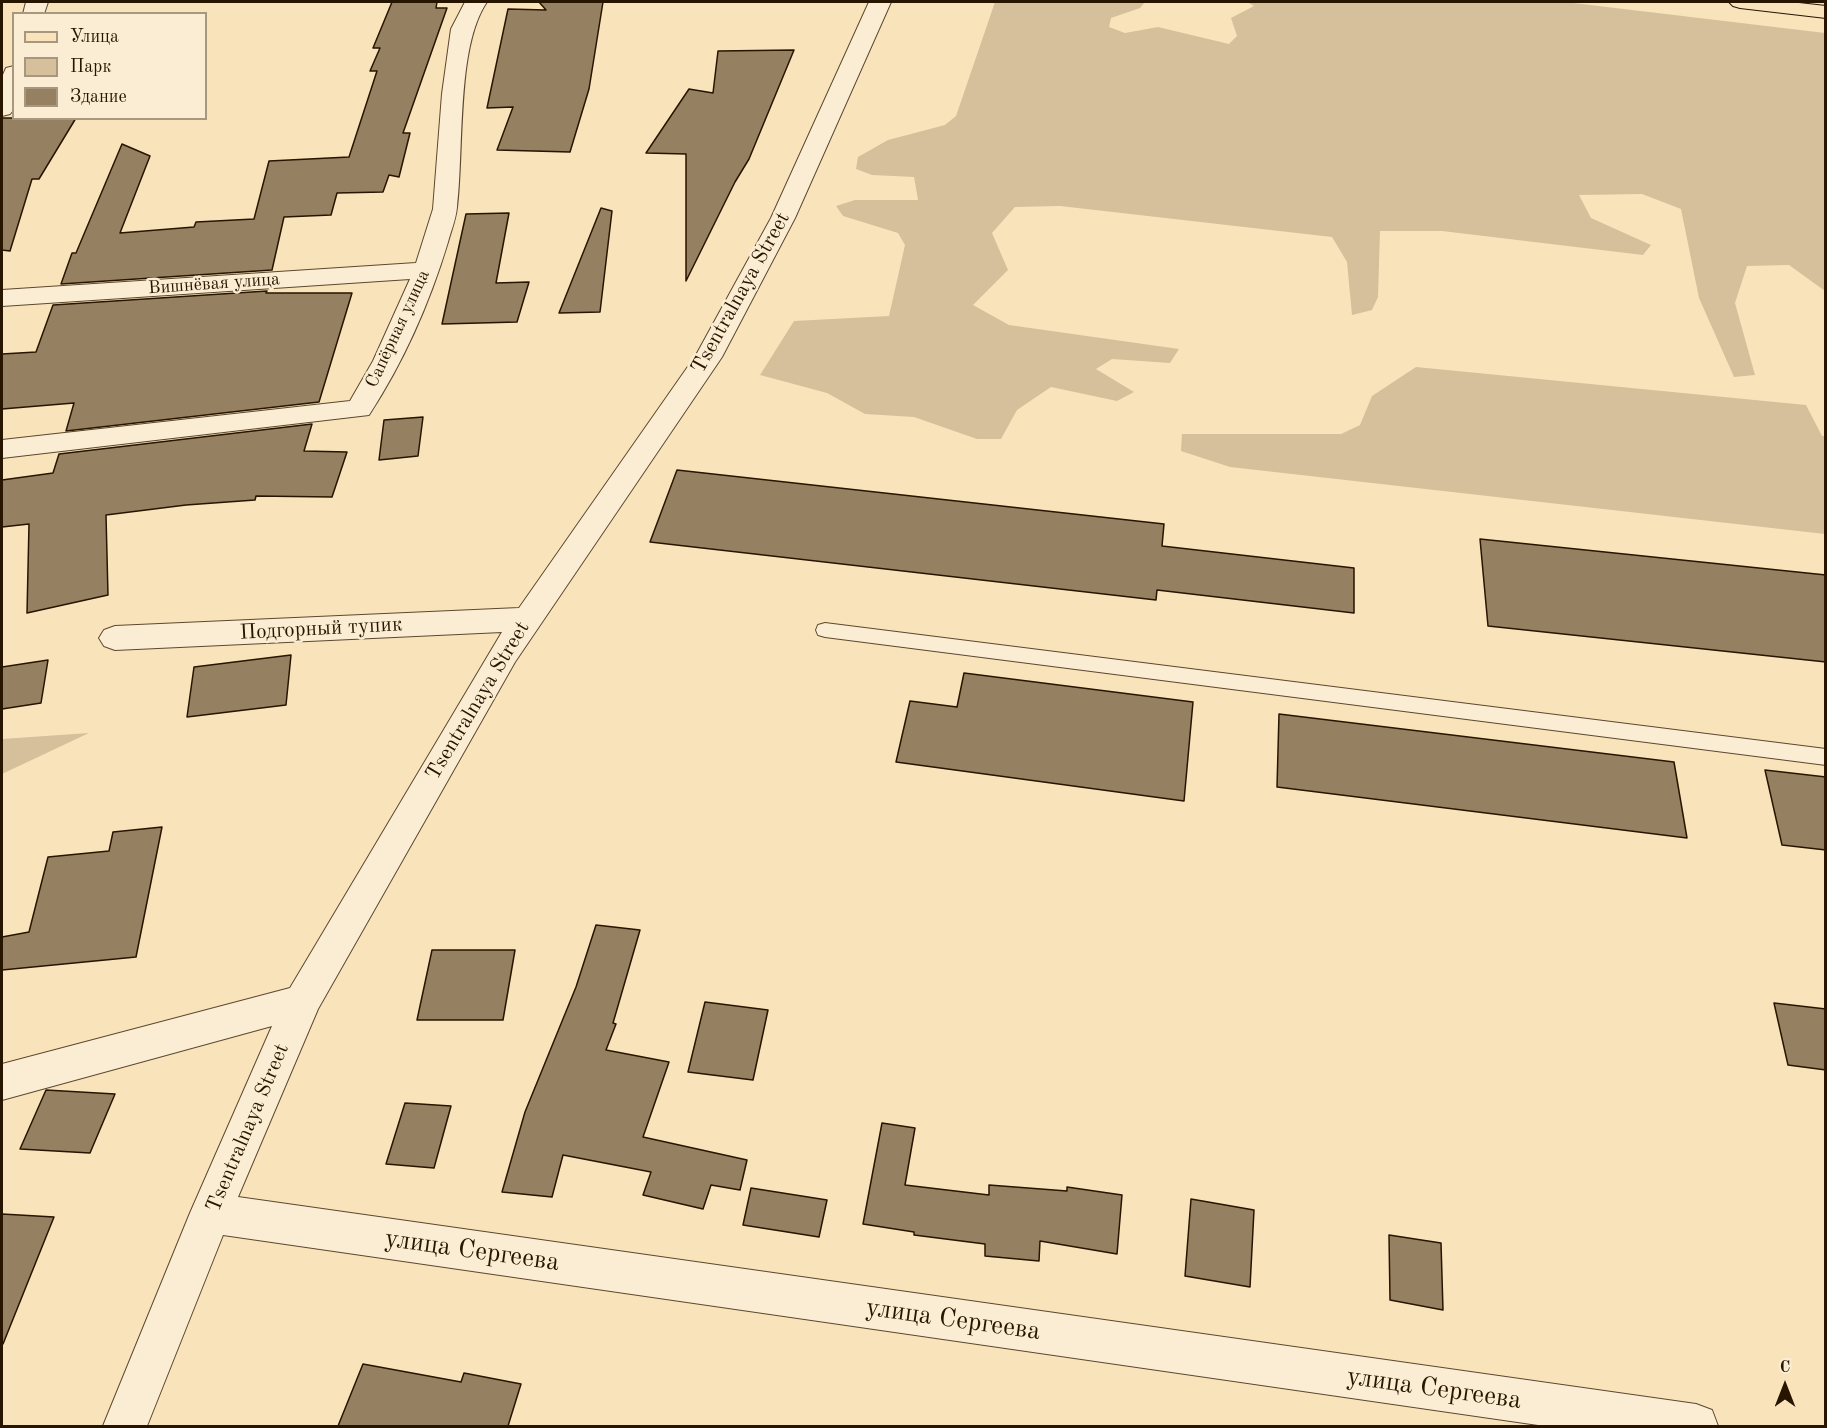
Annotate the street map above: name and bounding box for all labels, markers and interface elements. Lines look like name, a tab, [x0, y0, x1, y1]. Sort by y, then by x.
legend	[12, 12, 207, 120]
text: Улица	[70, 28, 119, 46]
text: Парк	[70, 58, 111, 76]
text: Здание	[70, 88, 127, 106]
street label: Tsentralnaya Street	[686, 208, 796, 378]
street label: Сапёрная улица	[361, 267, 435, 391]
street label: Вишнёвая улица	[147, 269, 281, 299]
street label: Подгорный тупик	[239, 612, 403, 646]
street label: Tsentralnaya Street	[421, 617, 535, 785]
street label: Tsentralnaya Street	[201, 1040, 295, 1216]
street label: улица Сергеева	[383, 1223, 561, 1279]
street label: улица Сергеева	[864, 1292, 1042, 1348]
north arrow	[1755, 1356, 1815, 1416]
text: С	[1780, 1360, 1790, 1376]
street label: улица Сергеева	[1345, 1361, 1523, 1417]

